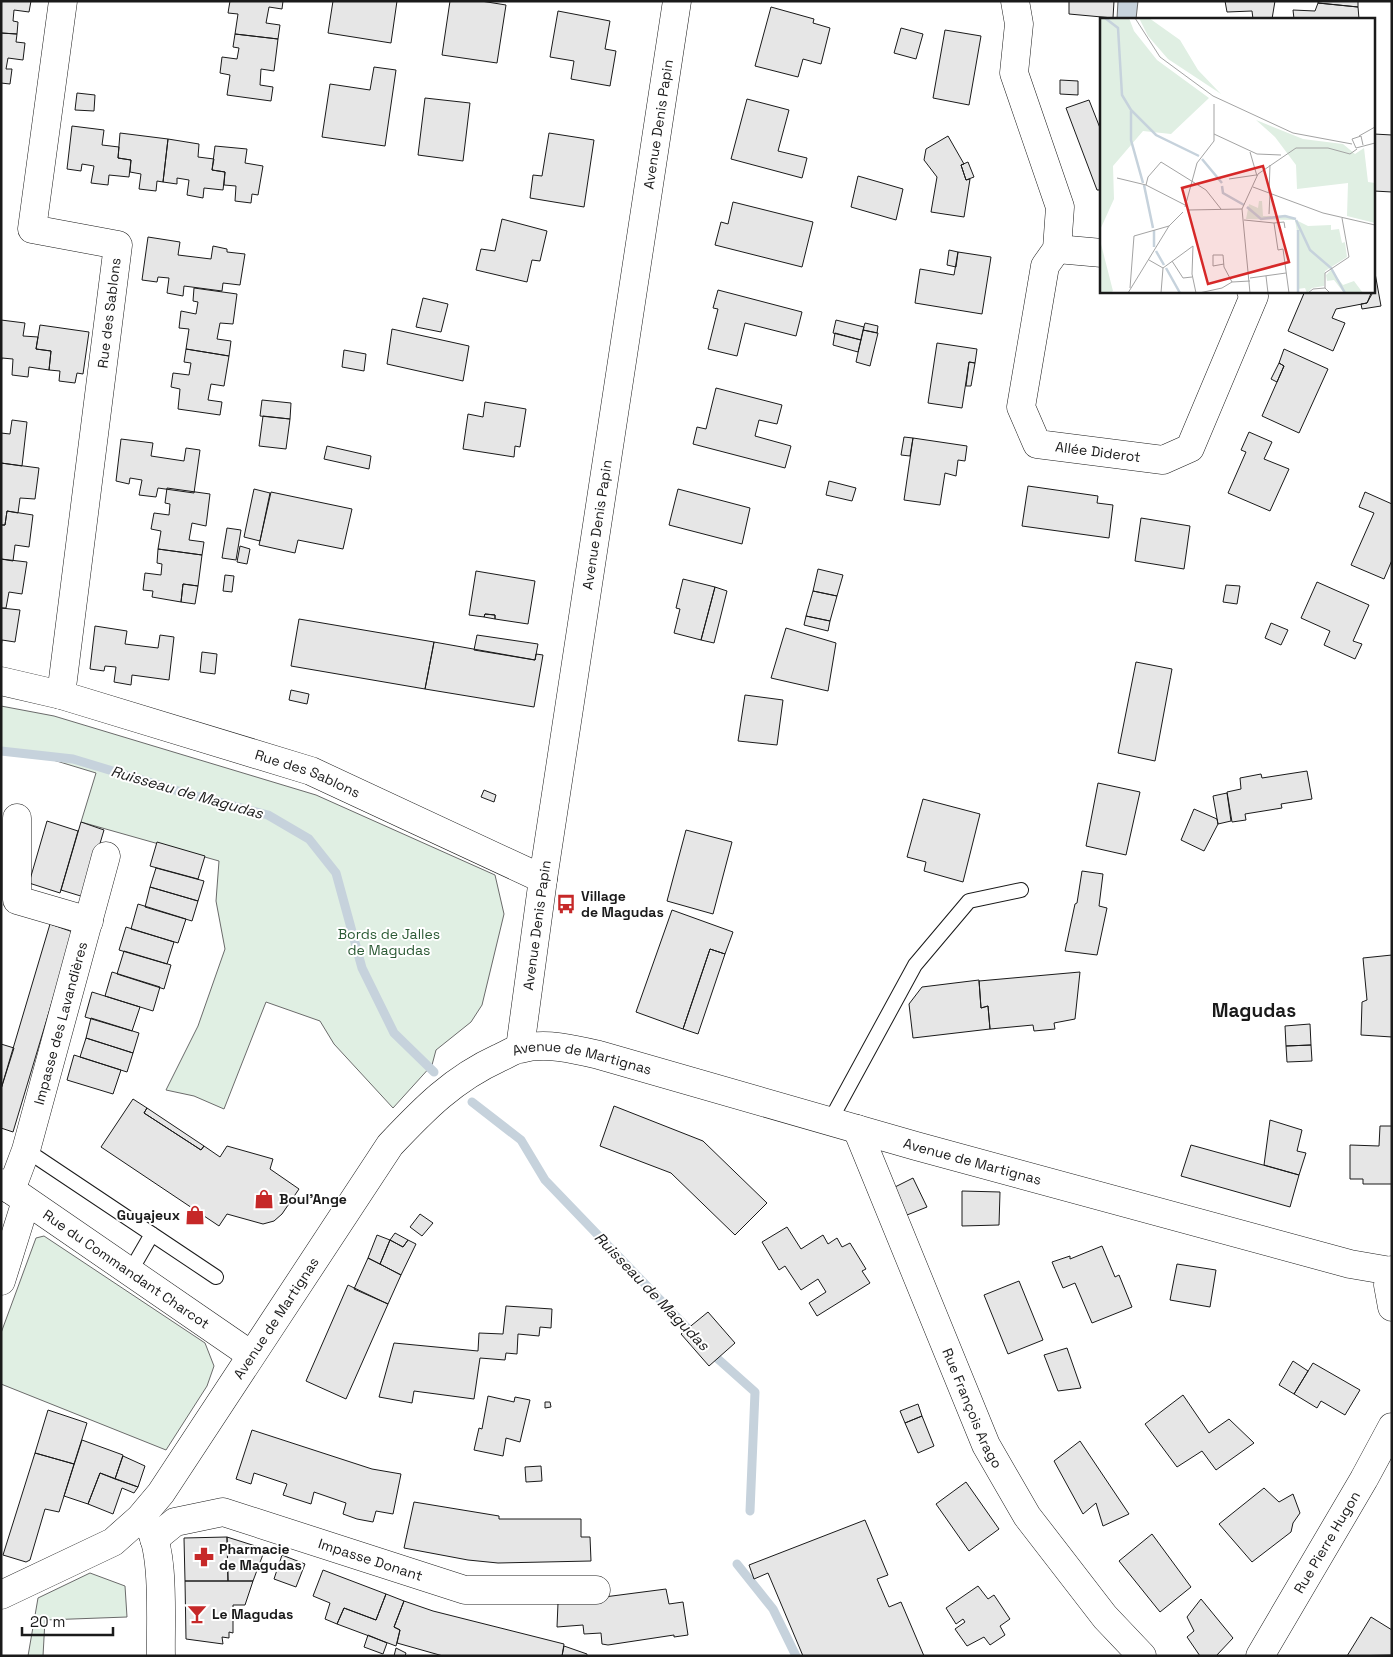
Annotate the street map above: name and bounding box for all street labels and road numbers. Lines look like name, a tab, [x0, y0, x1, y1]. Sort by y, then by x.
street label: Avenue Denis Papin	[639, 58, 677, 190]
street label: Rue des Sablons	[93, 257, 125, 369]
street label: Allée Diderot	[1054, 437, 1142, 466]
street label: Avenue Denis Papin	[578, 458, 616, 591]
street label: Rue des Sablons	[253, 745, 363, 802]
street label: Avenue Denis Papin	[519, 859, 555, 991]
street label: Impasse des Lavandières	[30, 940, 91, 1107]
street label: Avenue de Martignas	[510, 1037, 654, 1079]
street label: Avenue de Martignas	[901, 1134, 1043, 1189]
street label: Rue du Commandant Charcot	[39, 1206, 213, 1333]
street label: Avenue de Martignas	[229, 1254, 323, 1383]
street label: Rue François Arago	[938, 1345, 1006, 1471]
street label: Rue Pierre Hugon	[1290, 1488, 1364, 1597]
street label: Impasse Donant	[316, 1534, 425, 1585]

